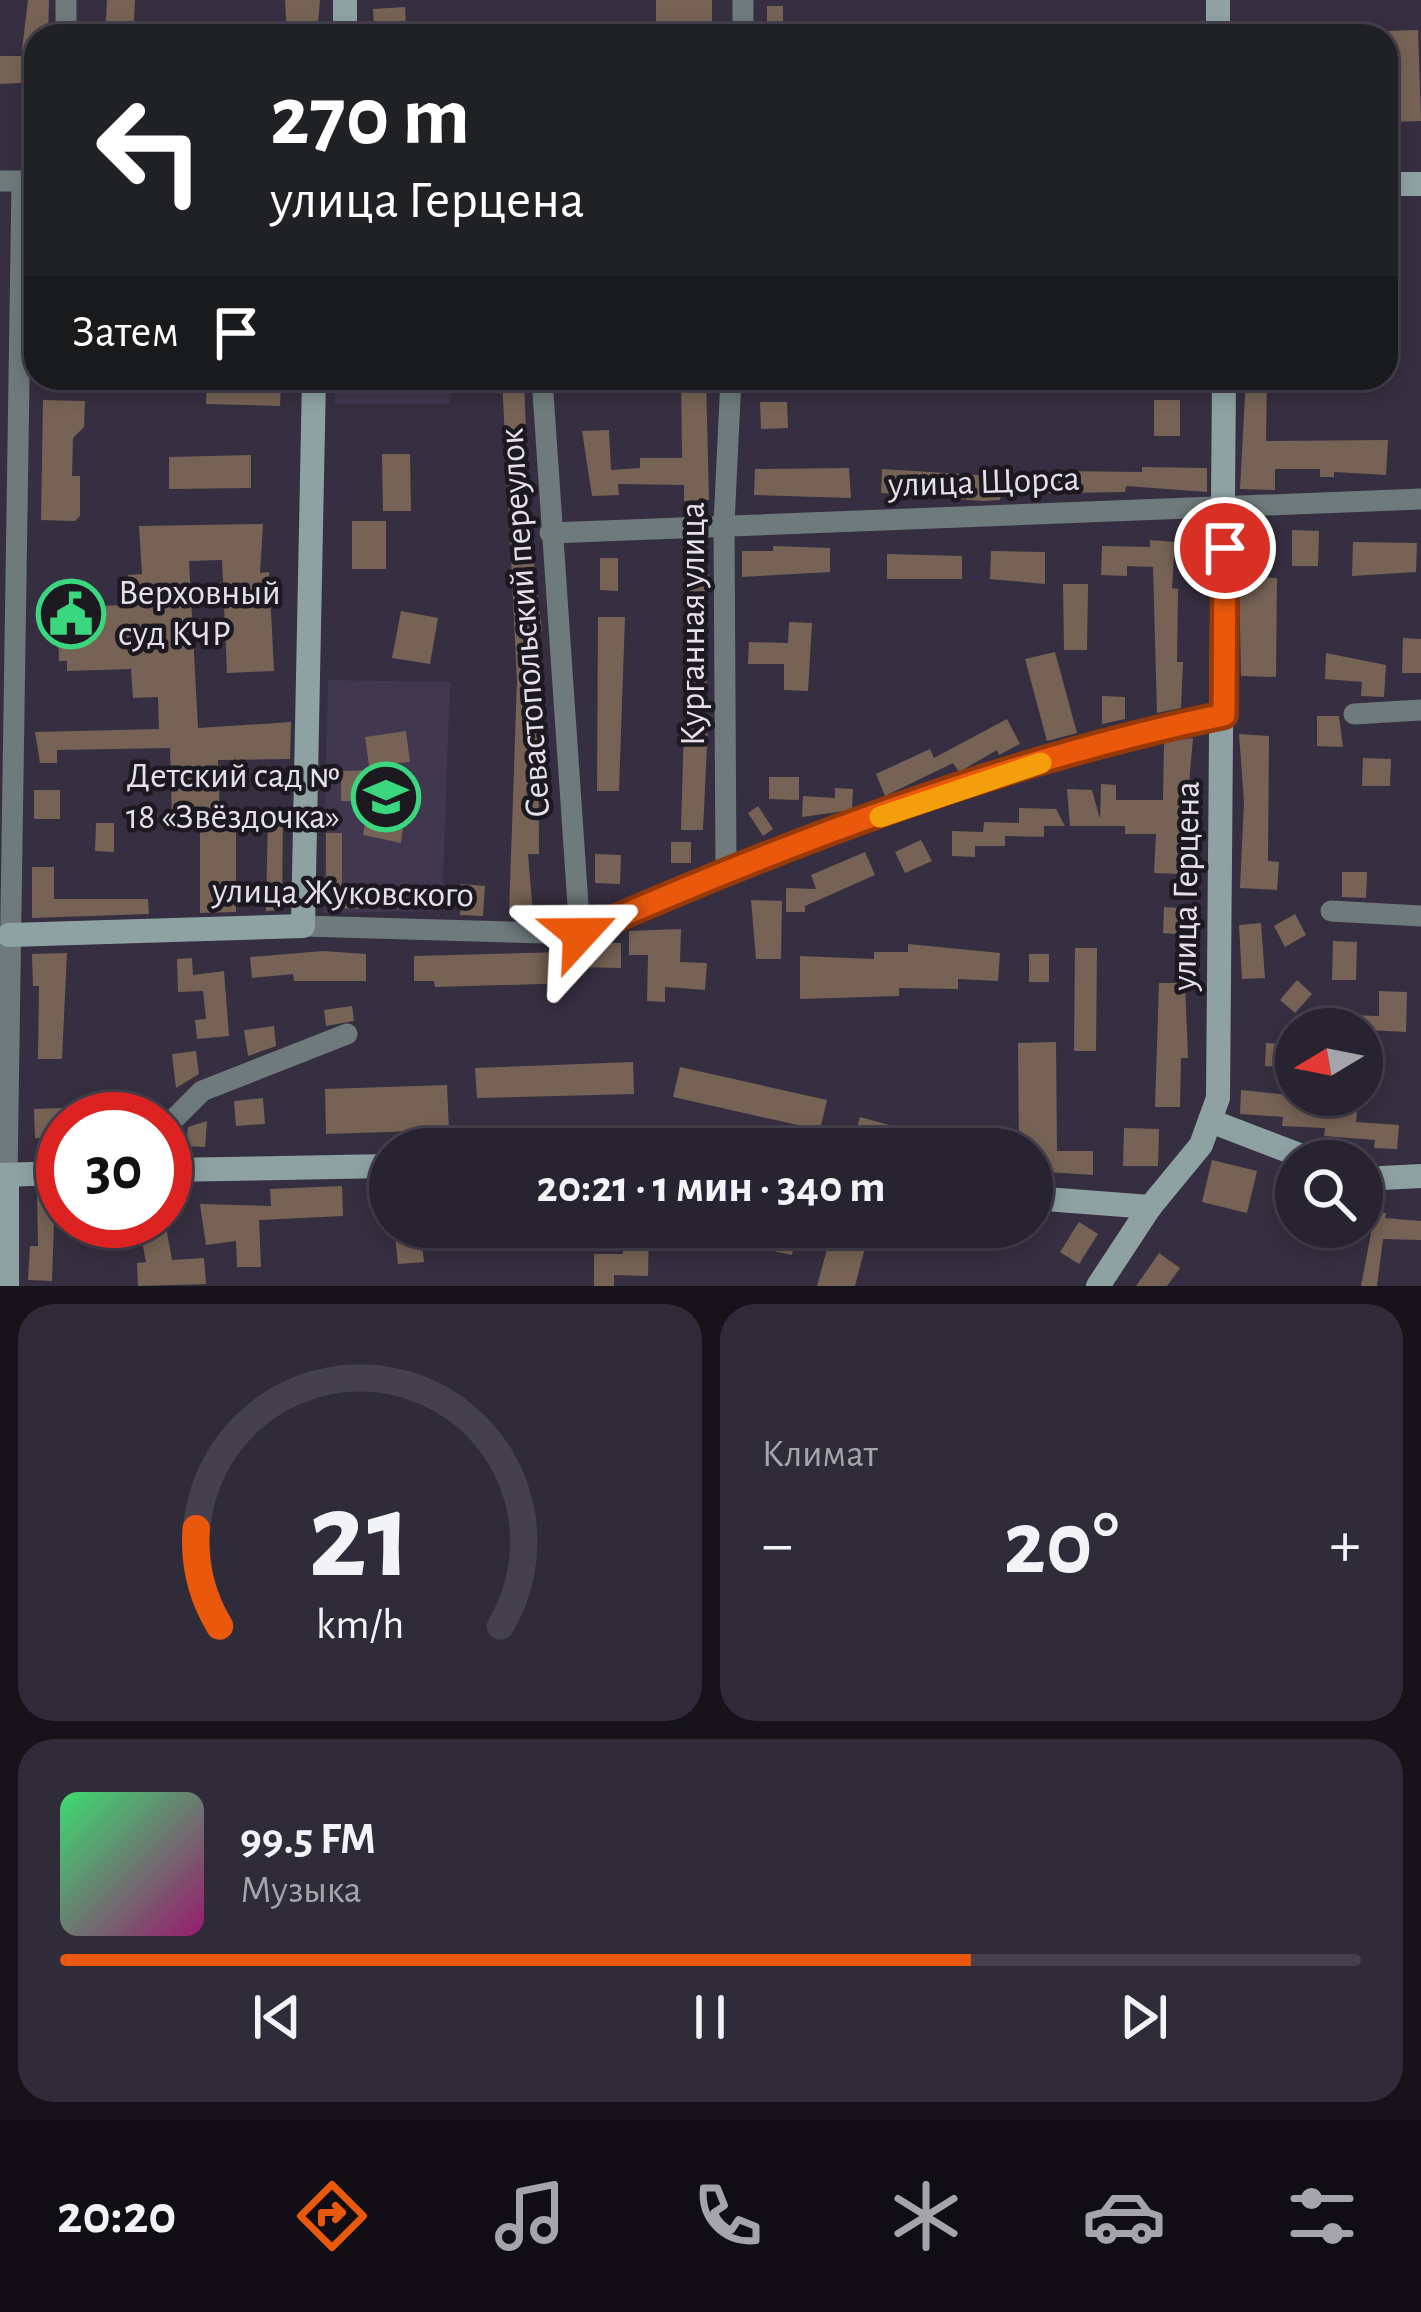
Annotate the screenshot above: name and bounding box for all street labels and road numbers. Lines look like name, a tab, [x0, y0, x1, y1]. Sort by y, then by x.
street label: Севастопольский переулок	[493, 426, 557, 819]
street label: улица Щорса	[887, 461, 1080, 503]
street label: Курганная улица	[675, 502, 711, 746]
street label: улица Герцена	[1166, 781, 1206, 992]
street label: улица Жуковского	[211, 873, 474, 913]

